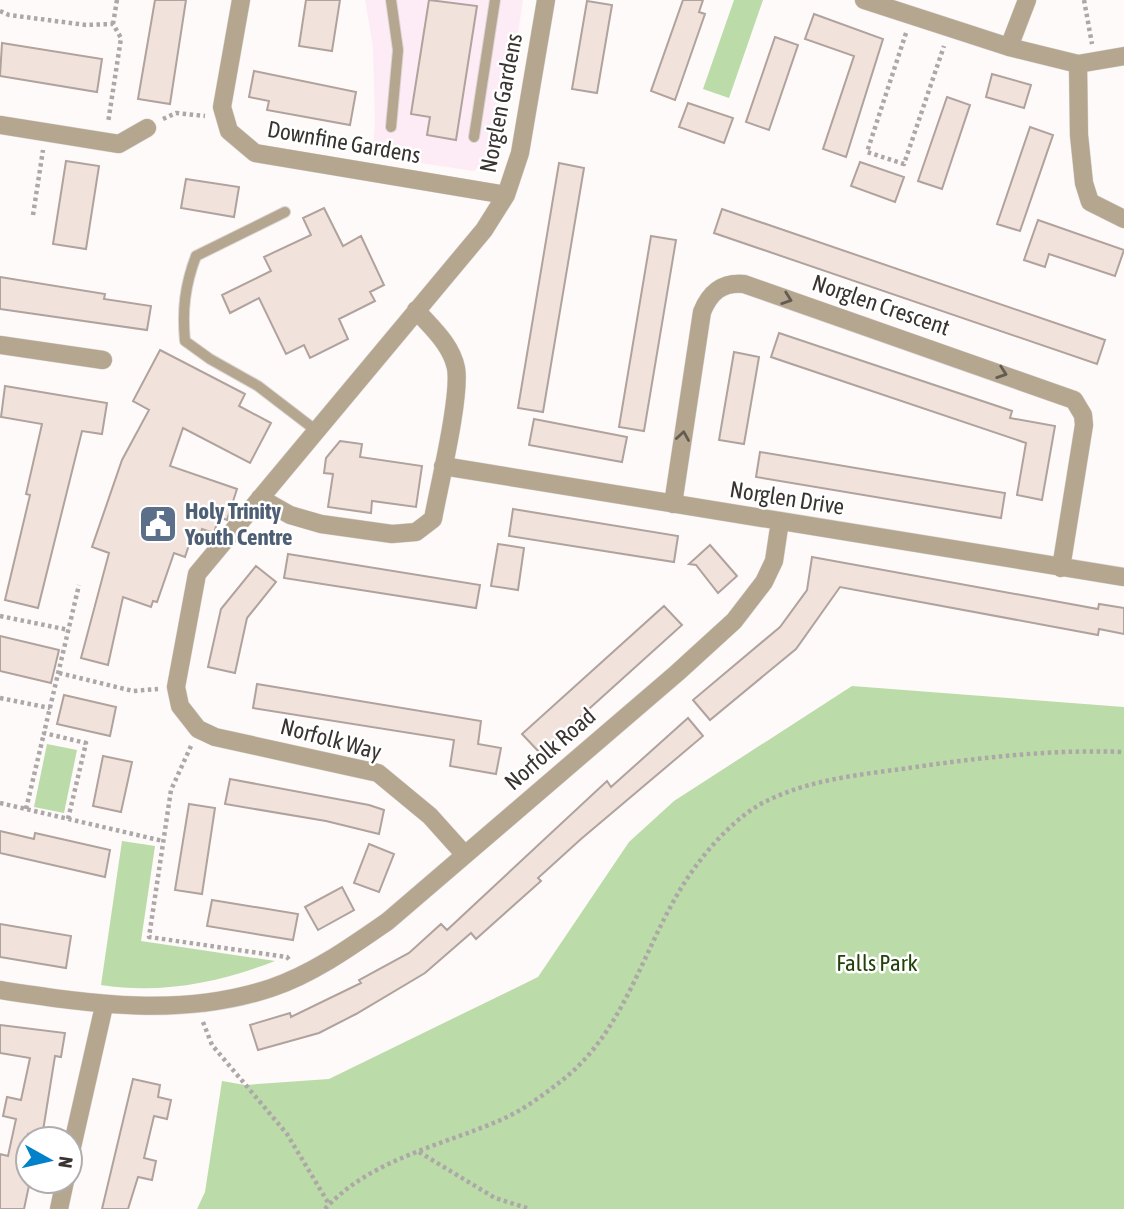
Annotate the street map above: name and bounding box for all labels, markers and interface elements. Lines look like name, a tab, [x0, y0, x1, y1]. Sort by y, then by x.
street label: Norglen Gardens	[475, 31, 527, 175]
street label: Downfine Gardens	[265, 116, 423, 168]
street label: Norglen Crescent	[809, 269, 953, 341]
one-way arrow	[780, 291, 792, 305]
one-way arrow	[995, 365, 1007, 379]
one-way arrow	[675, 430, 690, 442]
street label: Norglen Drive	[728, 476, 846, 520]
place label: Holy Trinity Youth Centre	[184, 498, 293, 550]
public building icon: Holy Trinity Youth Centre	[137, 503, 179, 545]
street label: Norfolk Road	[499, 703, 601, 795]
street label: Norfolk Way	[278, 713, 384, 765]
park label: Falls Park	[836, 950, 918, 976]
north arrow	[14, 1125, 84, 1195]
text: N	[54, 1155, 78, 1169]

